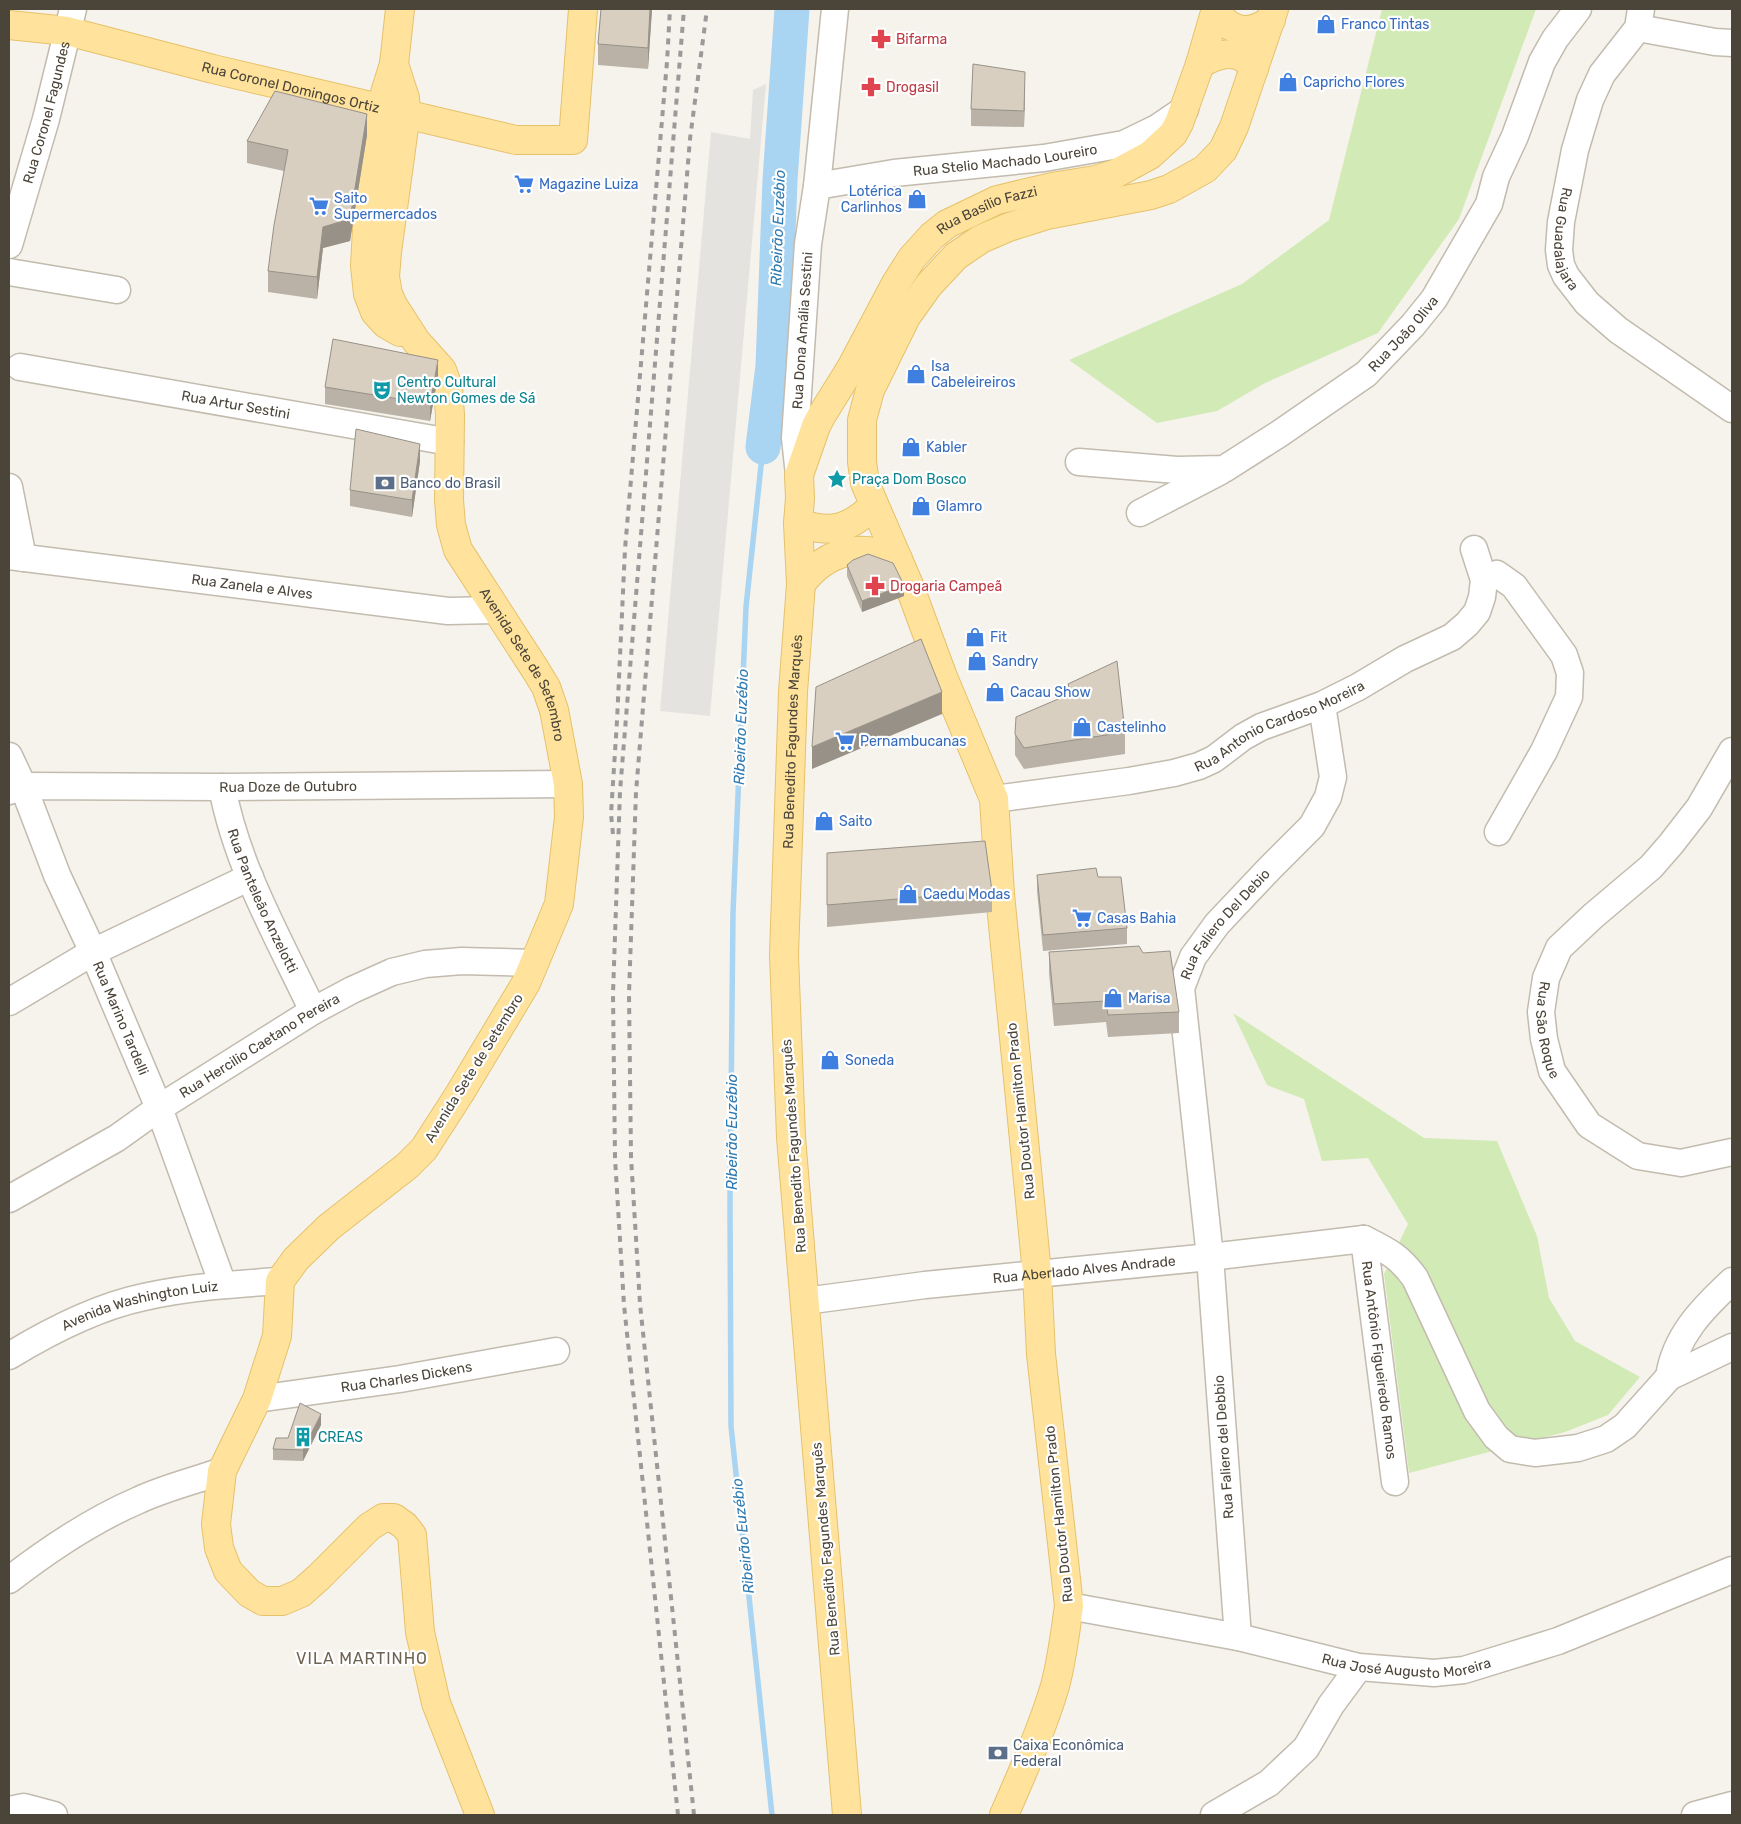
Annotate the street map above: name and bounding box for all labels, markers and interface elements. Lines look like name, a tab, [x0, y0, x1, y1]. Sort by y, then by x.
shop icon: Franco Tintas	[1315, 13, 1337, 35]
place label: Franco Tintas	[1341, 16, 1429, 33]
pharmacy icon: Bifarma	[870, 28, 892, 50]
place label: Bifarma	[896, 31, 947, 48]
street label: Rua Coronel Fagundes	[19, 39, 73, 185]
street label: Rua Coronel Domingos Ortiz	[200, 58, 381, 116]
shop icon: Capricho Flores	[1277, 71, 1299, 93]
place label: Capricho Flores	[1303, 74, 1405, 91]
pharmacy icon: Drogasil	[860, 76, 882, 98]
place label: Drogasil	[886, 79, 939, 96]
street label: Rua Stelio Machado Loureiro	[912, 140, 1099, 180]
water label: Ribeirão Euzébio	[767, 169, 789, 286]
supermarket icon: Magazine Luiza	[513, 173, 535, 195]
place label: Magazine Luiza	[539, 176, 639, 193]
street label: Rua Basílio Fazzi	[933, 182, 1039, 238]
place label: Lotérica Carlinhos	[841, 183, 902, 216]
street label: Rua Guadalajara	[1551, 186, 1582, 294]
shop icon: Lotérica Carlinhos	[906, 188, 928, 210]
place label: Saito Supermercados	[334, 190, 437, 223]
supermarket icon: Saito Supermercados	[308, 195, 330, 217]
street label: Rua Dona Amália Sestini	[788, 251, 816, 410]
street label: Rua João Oliva	[1364, 292, 1442, 375]
place label: Isa Cabeleireiros	[931, 358, 1016, 391]
shop icon: Isa Cabeleireiros	[905, 363, 927, 385]
place label: Centro Cultural Newton Gomes de Sá	[397, 374, 536, 407]
theatre icon: Centro Cultural Newton Gomes de Sá	[371, 379, 393, 401]
street label: Rua Artur Sestini	[180, 387, 291, 422]
shop icon: Kabler	[900, 436, 922, 458]
place label: Kabler	[926, 439, 968, 456]
place icon: Praça Dom Bosco	[826, 468, 848, 490]
place label: Praça Dom Bosco	[852, 471, 967, 488]
bank icon: Banco do Brasil	[374, 472, 396, 494]
place label: Banco do Brasil	[400, 475, 501, 492]
shop icon: Glamro	[910, 495, 932, 517]
place label: Glamro	[936, 498, 982, 515]
street label: Rua Zanela e Alves	[191, 570, 314, 602]
pharmacy icon: Drogaria Campeã	[864, 575, 886, 597]
place label: Drogaria Campeã	[890, 578, 1002, 595]
street label: Avenida Sete de Setembro	[476, 584, 568, 743]
shop icon: Fit	[964, 626, 986, 648]
place label: Fit	[990, 629, 1008, 646]
street label: Rua Benedito Fagundes Marquês	[779, 634, 806, 849]
shop icon: Sandry	[966, 650, 988, 672]
place label: Sandry	[992, 653, 1039, 670]
water label: Ribeirão Euzébio	[730, 668, 752, 785]
street label: Rua Antonio Cardoso Moreira	[1192, 677, 1367, 776]
shop icon: Cacau Show	[984, 681, 1006, 703]
place label: Cacau Show	[1010, 684, 1091, 701]
shop icon: Castelinho	[1071, 716, 1093, 738]
place label: Castelinho	[1097, 719, 1166, 736]
supermarket icon: Pernambucanas	[834, 730, 856, 752]
place label: Pernambucanas	[860, 733, 966, 750]
street label: Rua Doze de Outubro	[219, 777, 357, 796]
shop icon: Saito	[813, 810, 835, 832]
place label: Saito	[839, 813, 872, 830]
street label: Rua Panteleão Anzelotti	[224, 826, 302, 976]
street label: Rua Faliero Del Debio	[1177, 865, 1273, 982]
shop icon: Caedu Modas	[897, 883, 919, 905]
place label: Caedu Modas	[923, 886, 1010, 903]
supermarket icon: Casas Bahia	[1071, 907, 1093, 929]
place label: Casas Bahia	[1097, 910, 1176, 927]
street label: Rua Marino Tardelli	[89, 958, 153, 1078]
street label: Rua São Roque	[1532, 980, 1563, 1082]
shop icon: Marisa	[1102, 987, 1124, 1009]
street label: Rua Hercilio Caetano Pereira	[176, 990, 343, 1102]
street label: Avenida Sete de Setembro	[421, 990, 527, 1146]
place label: Marisa	[1128, 990, 1170, 1007]
street label: Rua Doutor Hamilton Prado	[1003, 1022, 1039, 1200]
street label: Rua Benedito Fagundes Marquês	[778, 1039, 810, 1253]
shop icon: Soneda	[819, 1049, 841, 1071]
place label: Soneda	[845, 1052, 894, 1069]
water label: Ribeirão Euzébio	[723, 1073, 741, 1190]
street label: Rua Aberlado Alves Andrade	[992, 1252, 1177, 1287]
street label: Rua Antônio Figueiredo Ramos	[1358, 1260, 1401, 1460]
street label: Avenida Washington Luiz	[59, 1277, 219, 1334]
street label: Rua Charles Dickens	[340, 1358, 473, 1396]
street label: Rua Faliero del Debbio	[1210, 1375, 1238, 1519]
street label: Rua Doutor Hamilton Prado	[1041, 1425, 1077, 1603]
building icon: CREAS	[292, 1426, 314, 1448]
place label: CREAS	[318, 1429, 363, 1446]
street label: Rua Benedito Fagundes Marquês	[808, 1442, 844, 1656]
water label: Ribeirão Euzébio	[728, 1477, 758, 1595]
district label: VILA MARTINHO	[296, 1649, 428, 1668]
street label: Rua José Augusto Moreira	[1320, 1650, 1493, 1682]
place label: Caixa Econômica Federal	[1013, 1737, 1124, 1770]
bank icon: Caixa Econômica Federal	[987, 1742, 1009, 1764]

